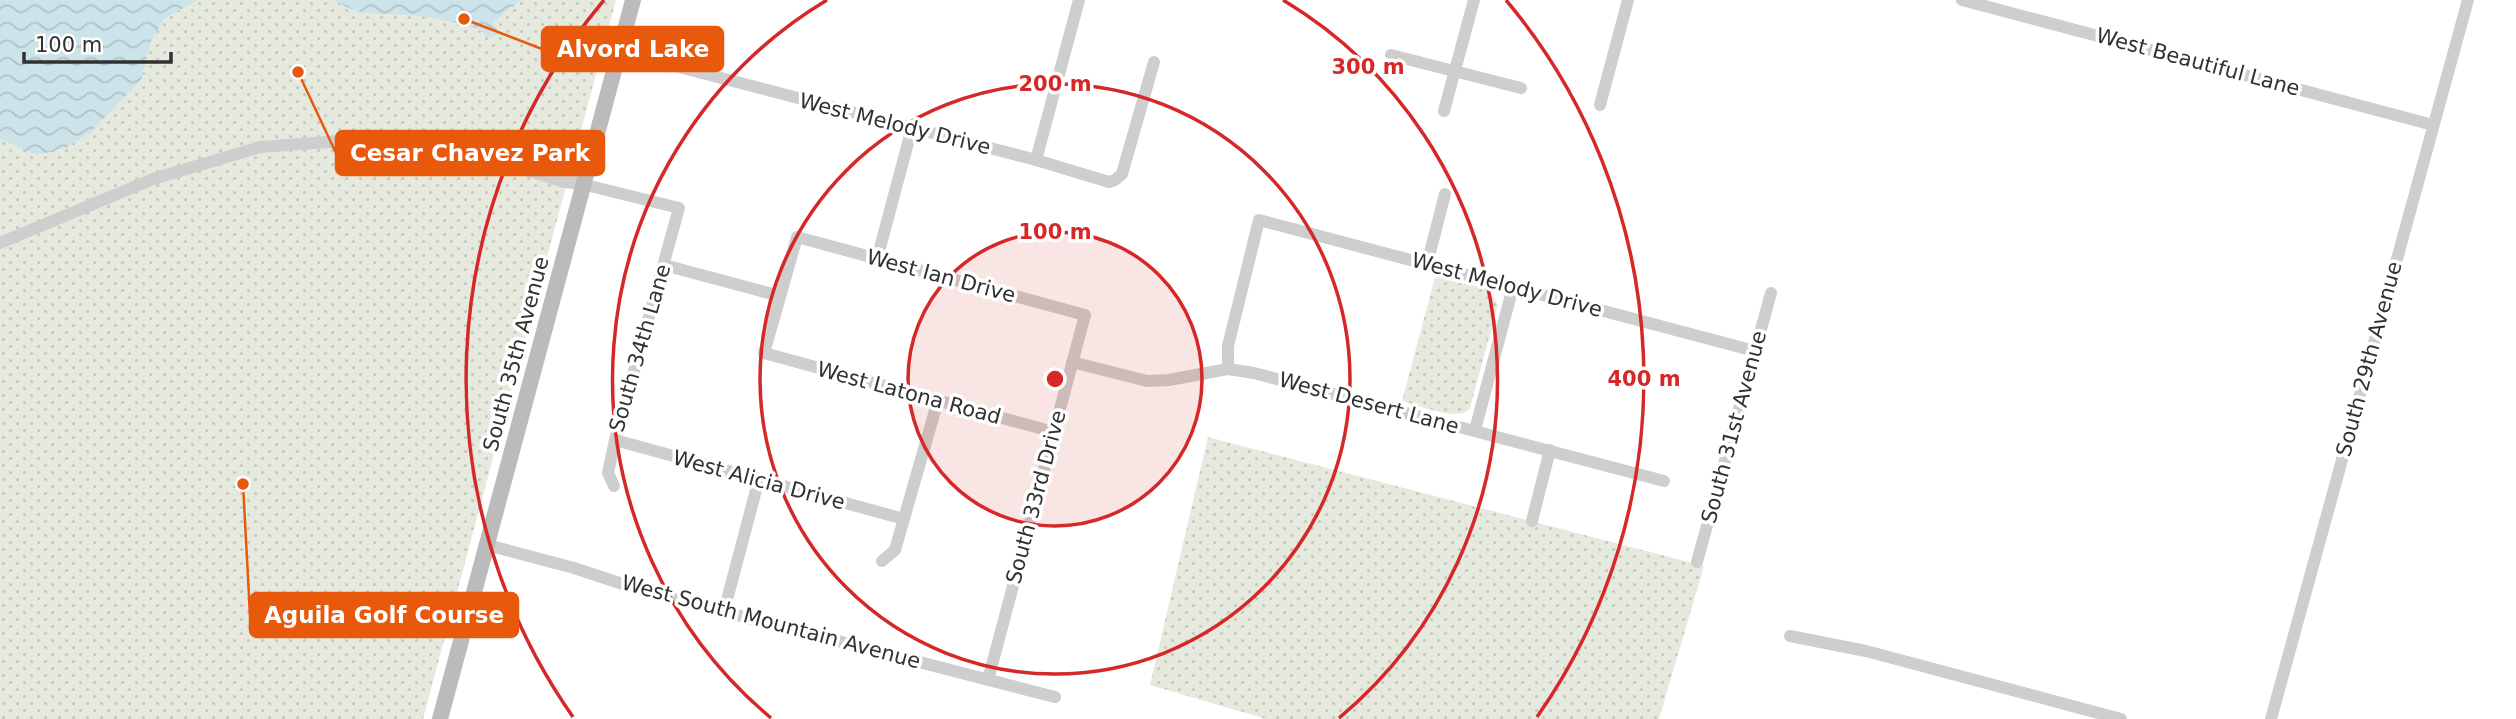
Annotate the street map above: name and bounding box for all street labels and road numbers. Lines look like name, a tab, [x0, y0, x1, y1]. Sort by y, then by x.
street label: West Beautiful Lane	[2094, 23, 2302, 101]
street label: West Melody Drive	[797, 89, 993, 159]
street label: West Ian Drive	[864, 245, 1018, 307]
street label: West Melody Drive	[1409, 248, 1605, 322]
street label: South 35th Avenue	[478, 254, 554, 454]
street label: South 29th Avenue	[2331, 259, 2407, 459]
street label: South 34th Lane	[605, 261, 675, 435]
street label: South 31st Avenue	[1697, 328, 1771, 526]
street label: West Latona Road	[814, 357, 1004, 429]
street label: West Desert Lane	[1276, 367, 1462, 439]
street label: South 33rd Drive	[1001, 408, 1071, 586]
street label: West Alicia Drive	[670, 445, 848, 515]
street label: West South Mountain Avenue	[619, 570, 923, 674]

